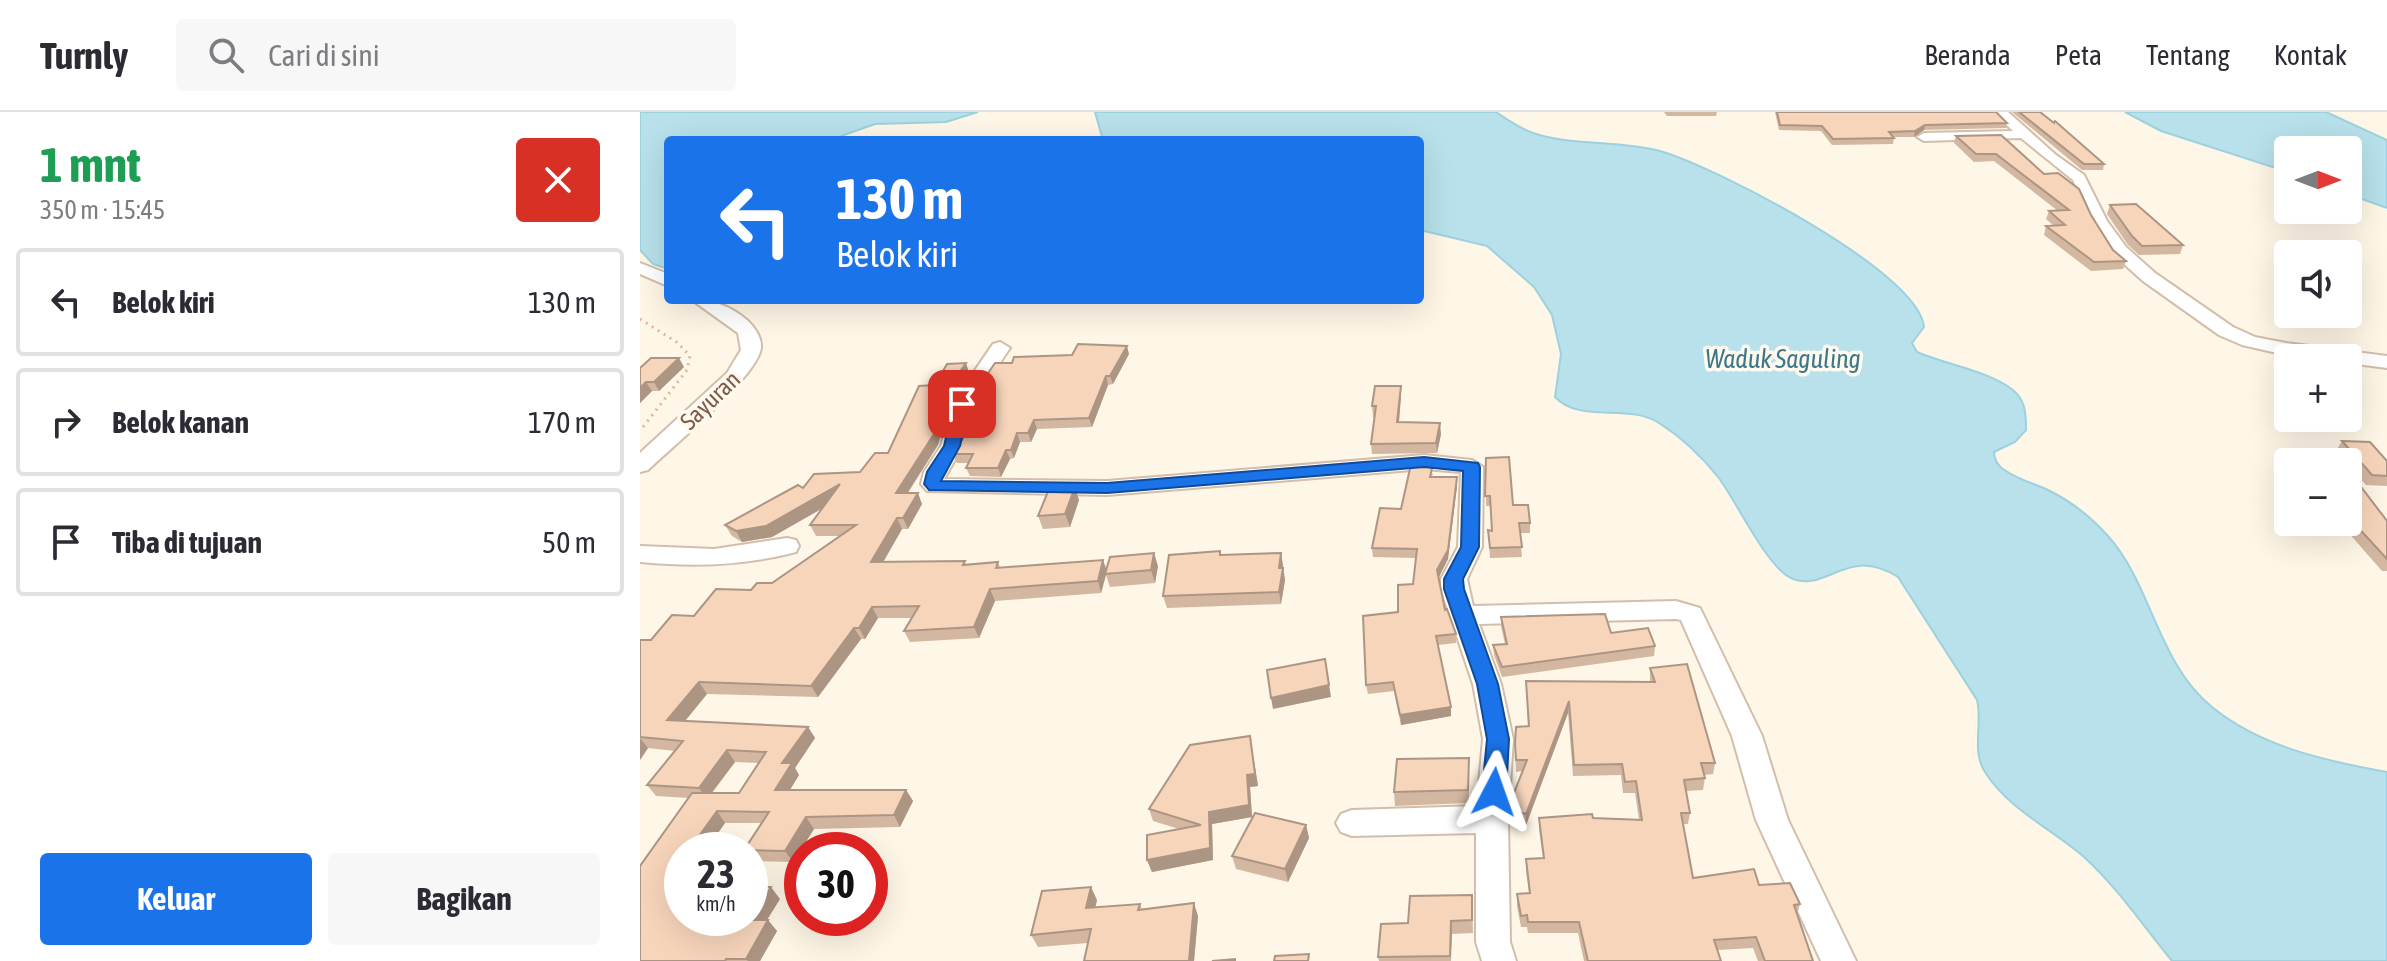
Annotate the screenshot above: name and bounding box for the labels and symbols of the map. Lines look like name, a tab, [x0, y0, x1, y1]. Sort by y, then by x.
north arrow	[2274, 136, 2362, 224]
water label: Waduk Saguling	[1705, 344, 1861, 374]
street label: Sayuran	[675, 365, 745, 435]
pin	[928, 370, 996, 438]
position arrow	[1452, 750, 1536, 834]
speed limit sign: 30	[784, 832, 888, 936]

